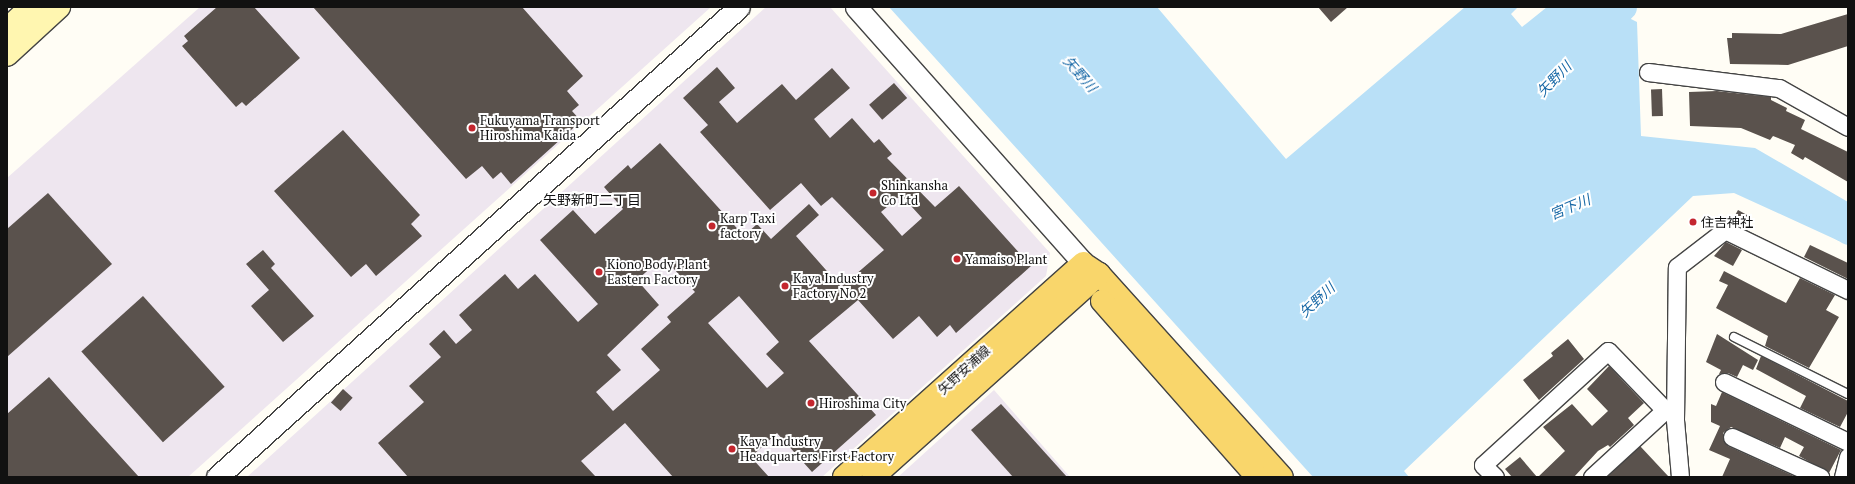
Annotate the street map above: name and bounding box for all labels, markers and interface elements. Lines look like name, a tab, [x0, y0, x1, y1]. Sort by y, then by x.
water label: 矢野川	[1060, 53, 1100, 95]
water label: 矢野川	[1533, 58, 1575, 100]
place label: Fukuyama Transport Hiroshima Kaida	[480, 113, 600, 144]
marker: Fukuyama Transport Hiroshima Kaida	[467, 123, 477, 133]
place label: Shinkansha Co Ltd	[881, 178, 948, 209]
marker: Shinkansha Co Ltd	[868, 188, 878, 198]
water label: 宮下川	[1547, 191, 1593, 223]
district label: 矢野新町二丁目	[543, 192, 641, 208]
place label: Karp Taxi factory	[720, 211, 775, 242]
place label: 住吉神社	[1701, 214, 1753, 230]
marker: 住吉神社	[1688, 217, 1698, 227]
marker: Karp Taxi factory	[707, 221, 717, 231]
place label: Yamaiso Plant	[965, 251, 1047, 267]
marker: Yamaiso Plant	[952, 254, 962, 264]
place label: Kiono Body Plant Eastern Factory	[607, 257, 707, 288]
marker: Kiono Body Plant Eastern Factory	[594, 267, 604, 277]
place label: Kaya Industry Factory No 2	[793, 271, 873, 302]
water label: 矢野川	[1296, 280, 1338, 320]
marker: Kaya Industry Factory No 2	[780, 281, 790, 291]
street label: 矢野安浦線	[935, 342, 993, 398]
place label: Hiroshima City	[819, 395, 906, 411]
marker: Hiroshima City	[806, 398, 816, 408]
place label: Kaya Industry Headquarters First Factory	[740, 434, 894, 465]
marker: Kaya Industry Headquarters First Factory	[727, 444, 737, 454]

